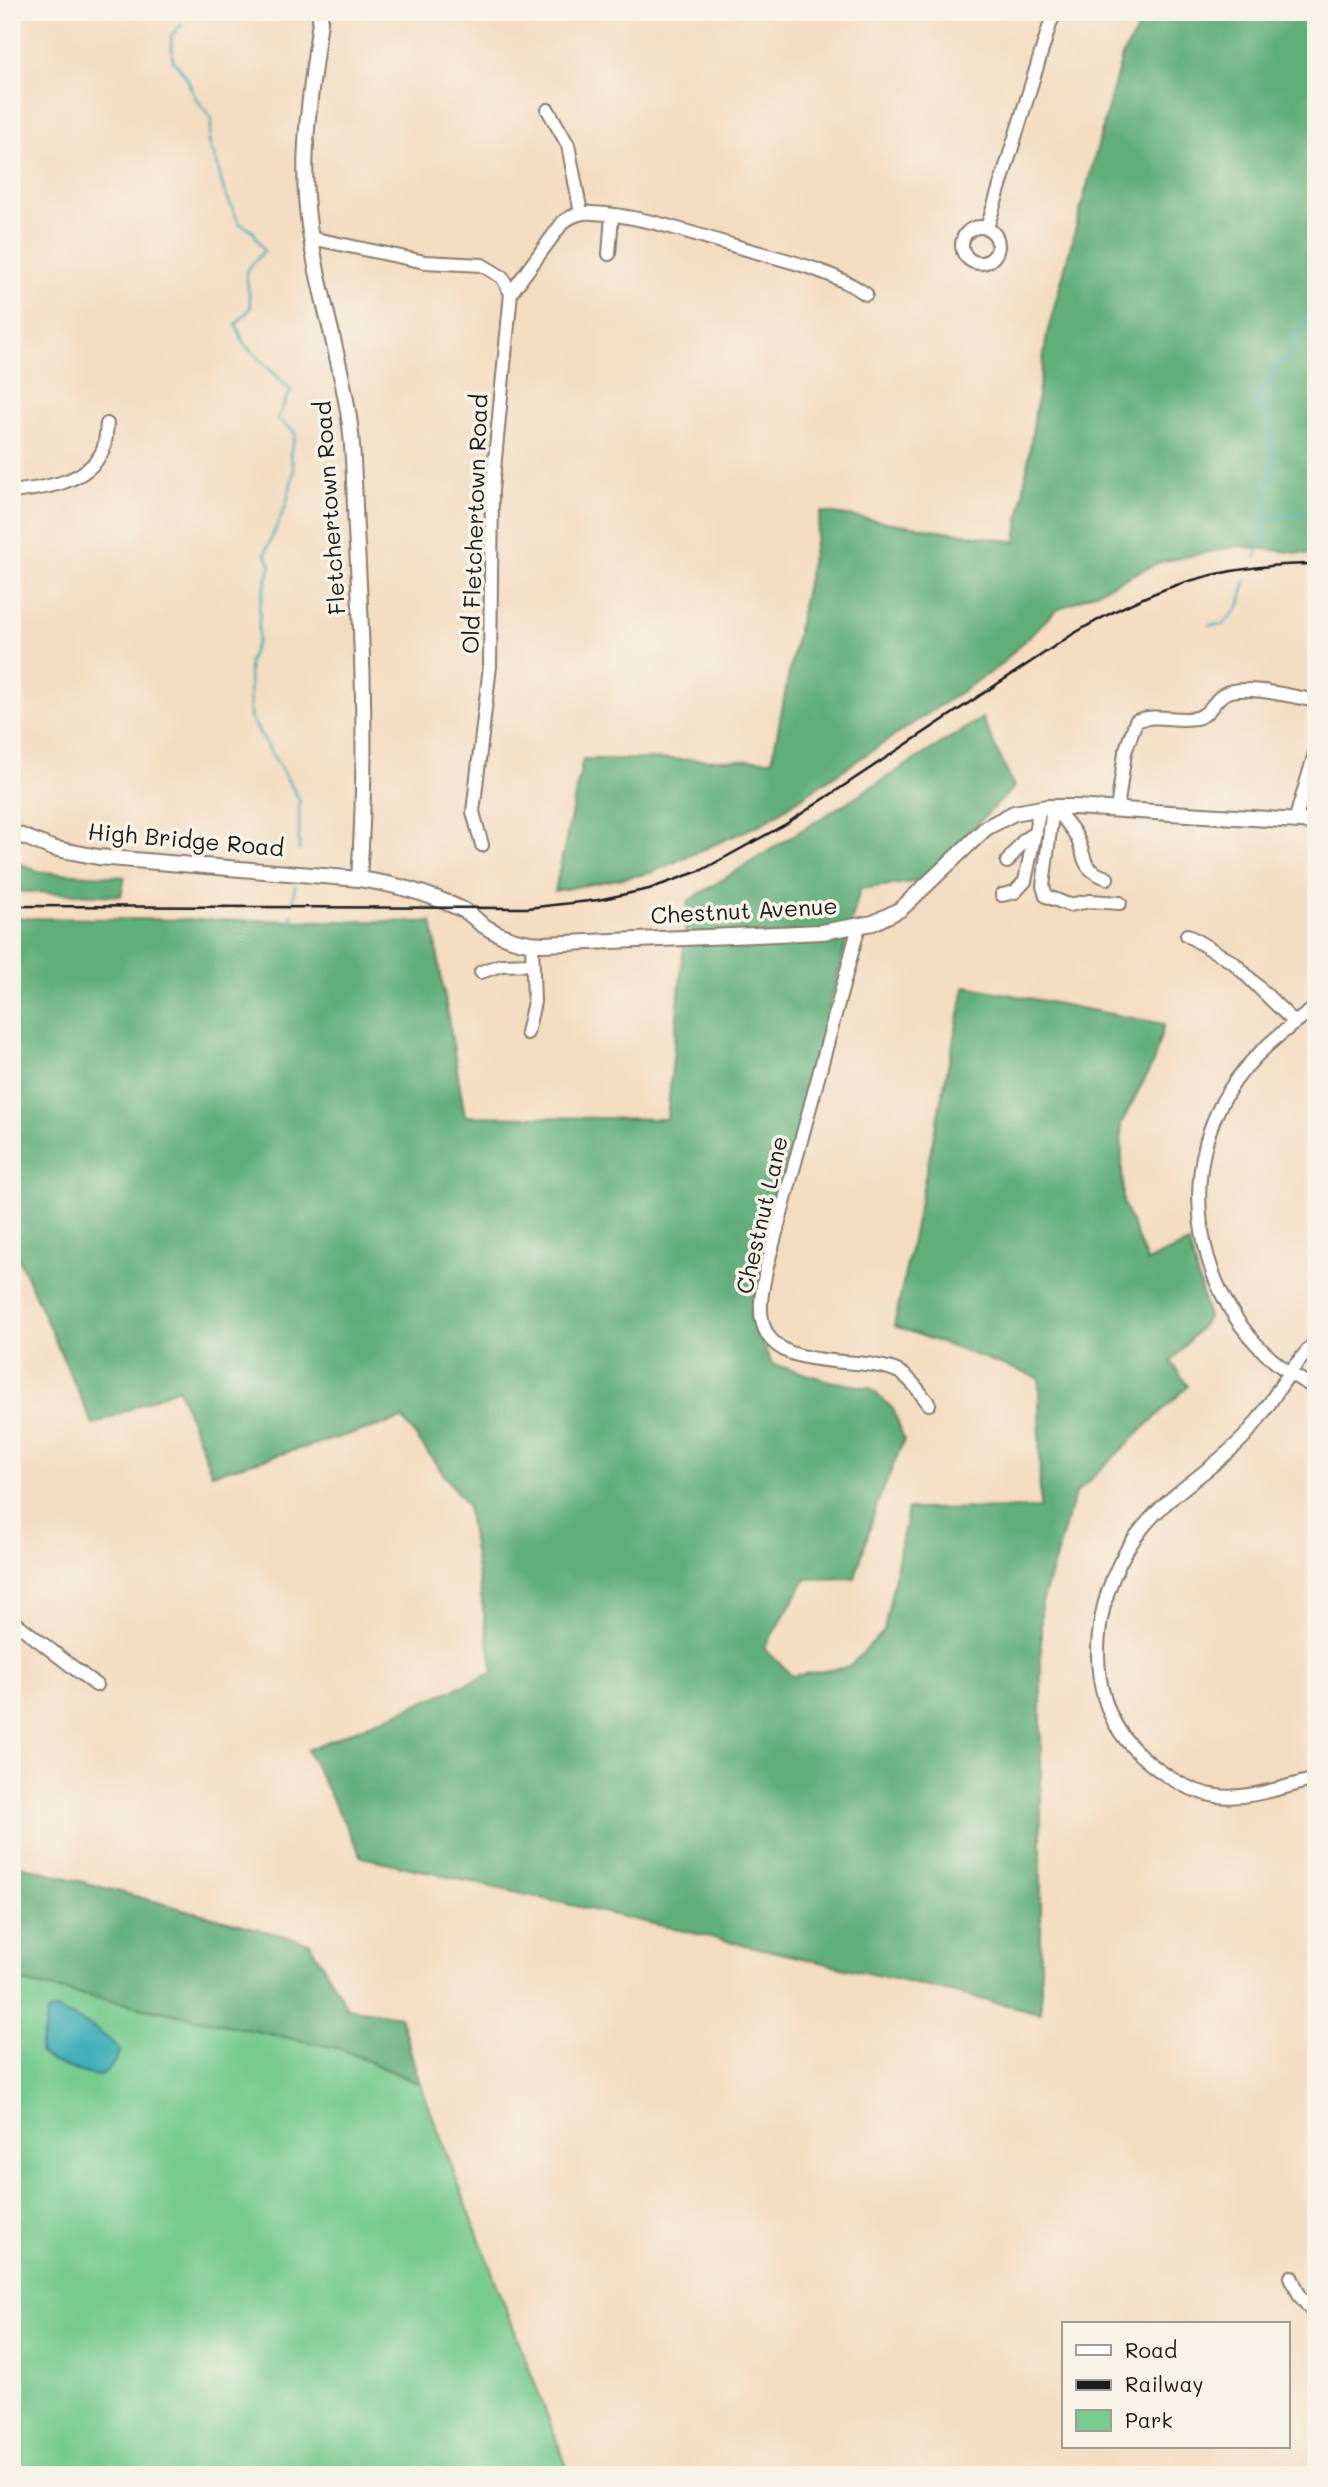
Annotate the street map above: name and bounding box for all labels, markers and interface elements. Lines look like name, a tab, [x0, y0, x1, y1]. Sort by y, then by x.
street label: Old Fletchertown Road	[454, 393, 494, 655]
street label: Fletchertown Road	[307, 400, 351, 616]
street label: High Bridge Road	[87, 815, 285, 863]
street label: Chestnut Avenue	[650, 890, 838, 930]
street label: Chestnut Lane	[728, 1133, 794, 1297]
legend	[1062, 2322, 1290, 2448]
text: Road	[1125, 2336, 1177, 2363]
text: Railway	[1125, 2370, 1204, 2397]
text: Park	[1125, 2406, 1173, 2433]

